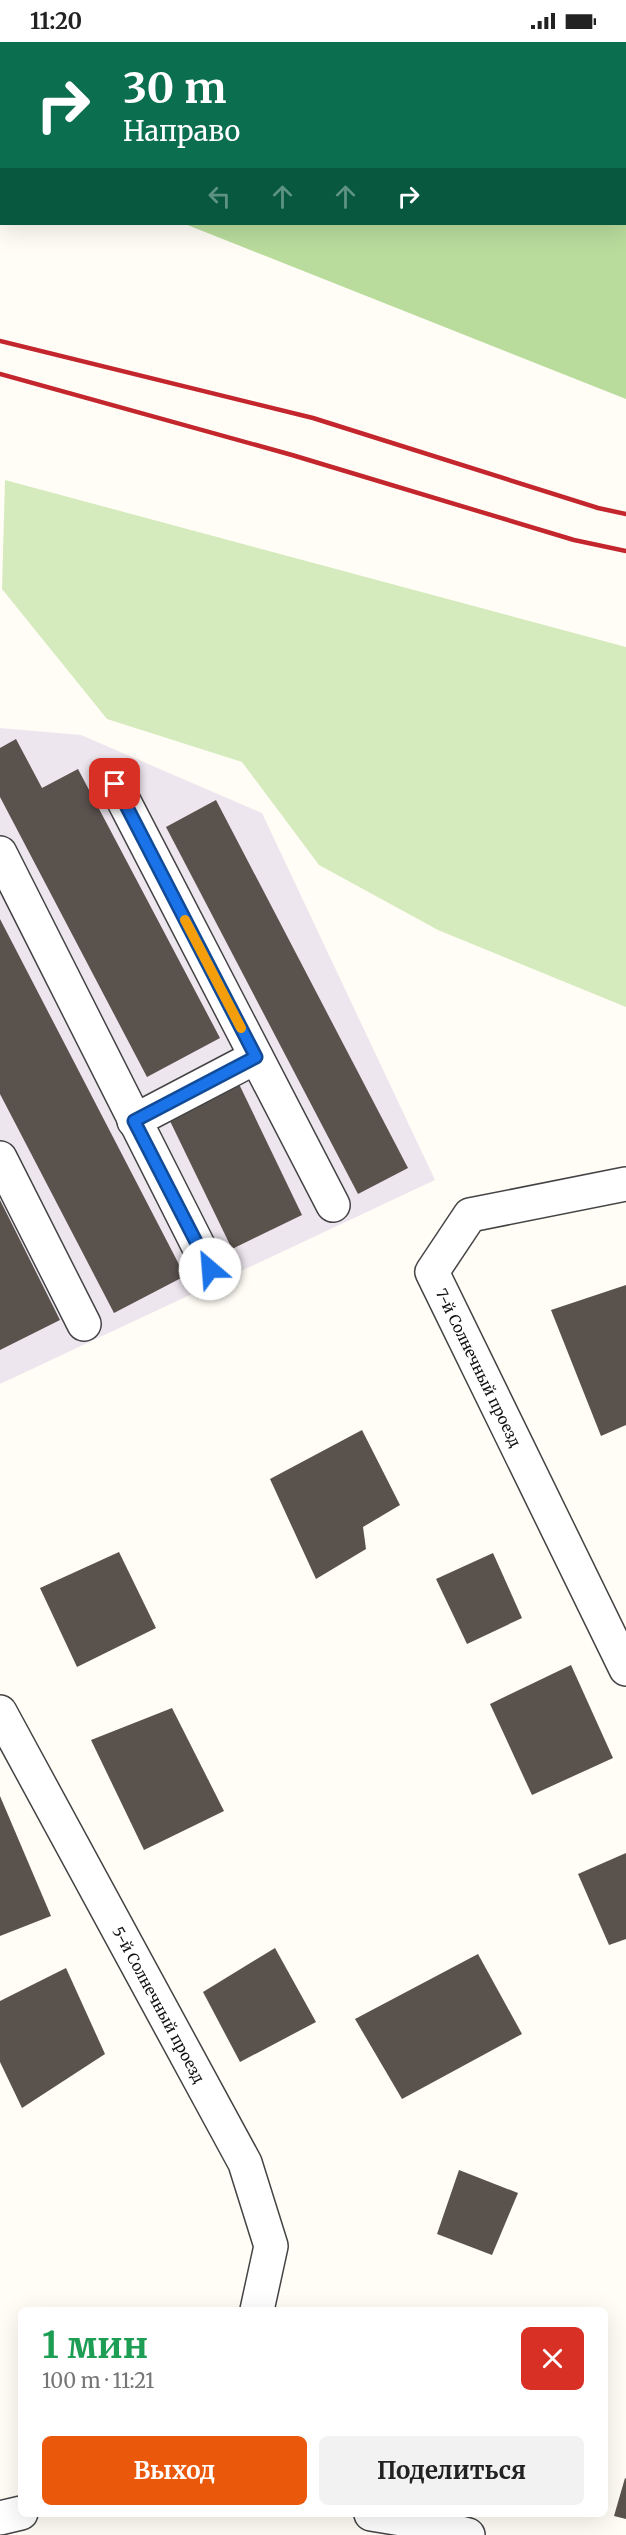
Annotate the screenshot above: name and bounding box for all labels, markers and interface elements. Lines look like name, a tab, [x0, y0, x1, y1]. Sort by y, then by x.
text: 11:20	[30, 7, 82, 35]
text: 30 m	[123, 62, 227, 114]
icon: right	[24, 66, 102, 144]
text: Направо	[123, 114, 240, 148]
icon: left	[203, 180, 236, 213]
icon: ahead	[266, 180, 299, 213]
icon: ahead	[329, 180, 362, 213]
icon: right	[392, 180, 425, 213]
pin	[89, 758, 140, 809]
icon: arrive	[98, 767, 131, 800]
position arrow	[178, 1237, 242, 1301]
street label: 7-й Солнечный проезд	[432, 1285, 525, 1450]
street label: 5-й Солнечный проезд	[109, 1923, 209, 2086]
text: 1 мин	[42, 2323, 148, 2368]
button: close	[521, 2327, 584, 2390]
text: 100 m · 11:21	[42, 2368, 154, 2393]
button: Выход	[42, 2436, 307, 2505]
button: Поделиться	[319, 2436, 584, 2505]

